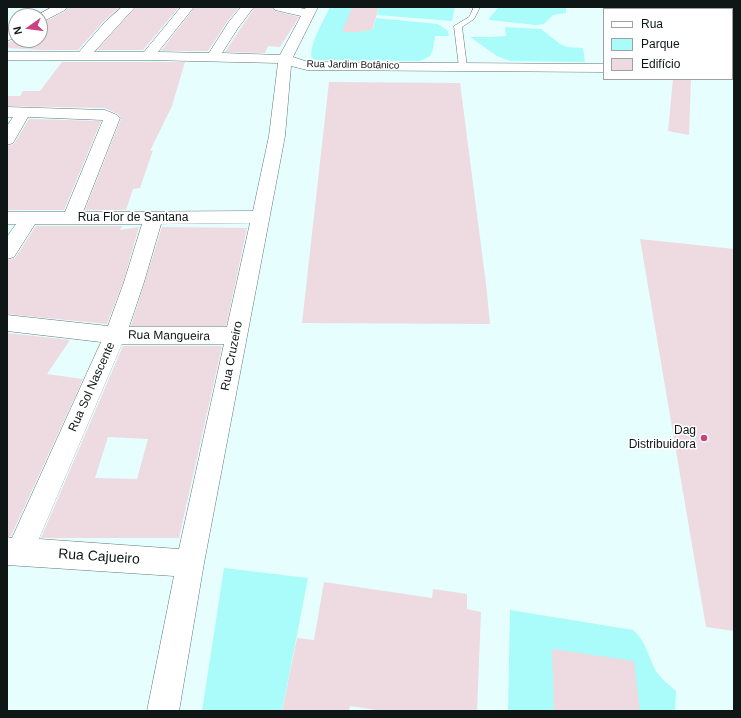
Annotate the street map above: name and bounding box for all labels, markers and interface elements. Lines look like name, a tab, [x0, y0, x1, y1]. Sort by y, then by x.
north arrow	[8, 8, 48, 48]
legend	[603, 8, 733, 80]
text: Rua	[641, 17, 663, 31]
text: N	[11, 25, 24, 36]
text: Parque	[641, 37, 680, 51]
text: Edifício	[641, 57, 680, 71]
street label: Rua Jardim Botânico	[306, 58, 400, 72]
street label: Rua Flor de Santana	[78, 211, 188, 225]
street label: Rua Cruzeiro	[218, 320, 246, 392]
street label: Rua Mangueira	[128, 328, 210, 344]
street label: Rua Sol Nascente	[66, 340, 118, 434]
place label: Dag Distribuidora	[629, 424, 696, 452]
marker: Dag Distribuidora	[699, 433, 709, 443]
street label: Rua Cajueiro	[58, 546, 140, 568]

